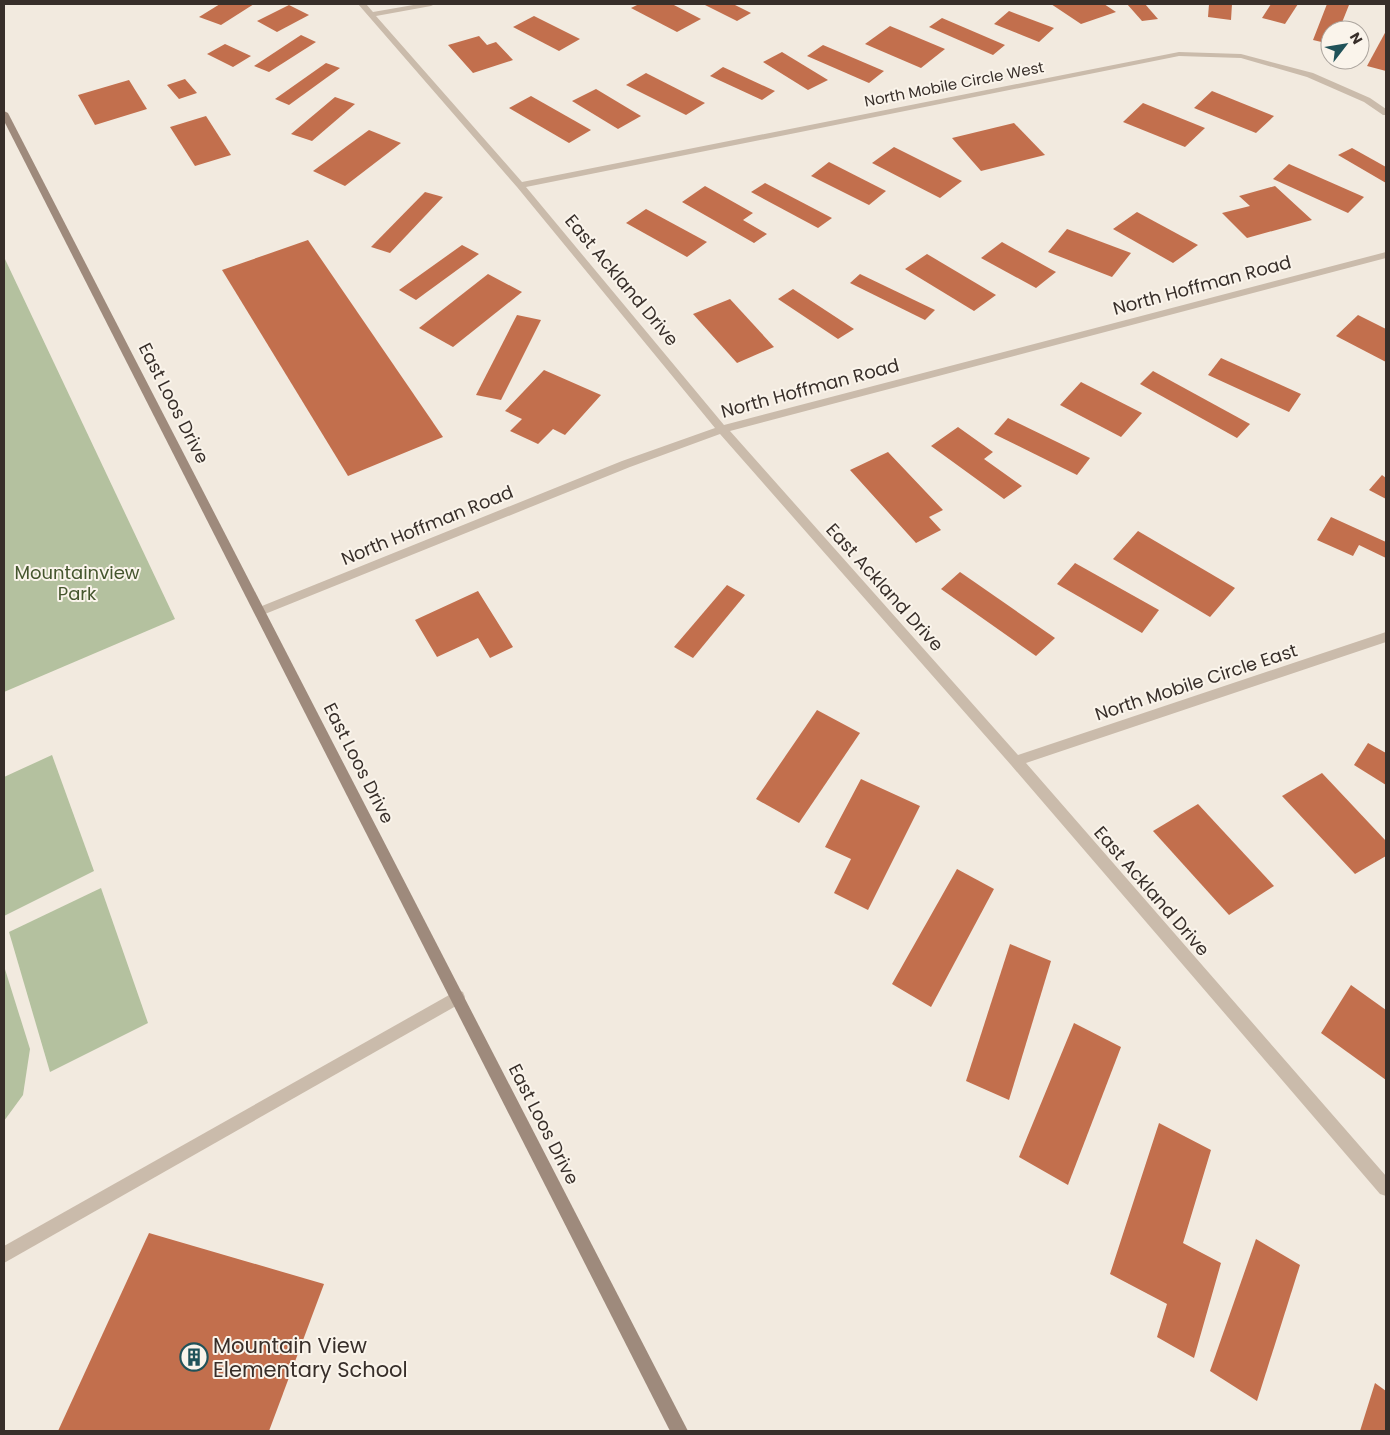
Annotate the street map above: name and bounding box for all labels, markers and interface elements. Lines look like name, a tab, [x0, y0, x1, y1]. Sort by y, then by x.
north arrow	[1320, 20, 1370, 70]
text: N	[1345, 29, 1367, 48]
street label: North Mobile Circle West	[862, 56, 1046, 112]
street label: East Ackland Drive	[559, 209, 685, 351]
street label: North Hoffman Road	[1110, 249, 1294, 321]
street label: East Loos Drive	[133, 338, 215, 468]
street label: North Hoffman Road	[718, 352, 902, 424]
street label: North Hoffman Road	[337, 479, 517, 571]
street label: East Ackland Drive	[821, 517, 949, 657]
park label: Mountainview Park	[14, 560, 140, 606]
street label: North Mobile Circle East	[1092, 637, 1300, 727]
street label: East Loos Drive	[318, 698, 400, 828]
street label: East Ackland Drive	[1089, 821, 1215, 961]
street label: East Loos Drive	[503, 1059, 585, 1189]
place label: Mountain View Elementary School	[213, 1331, 408, 1384]
building icon: Mountain View Elementary School	[179, 1342, 209, 1372]

